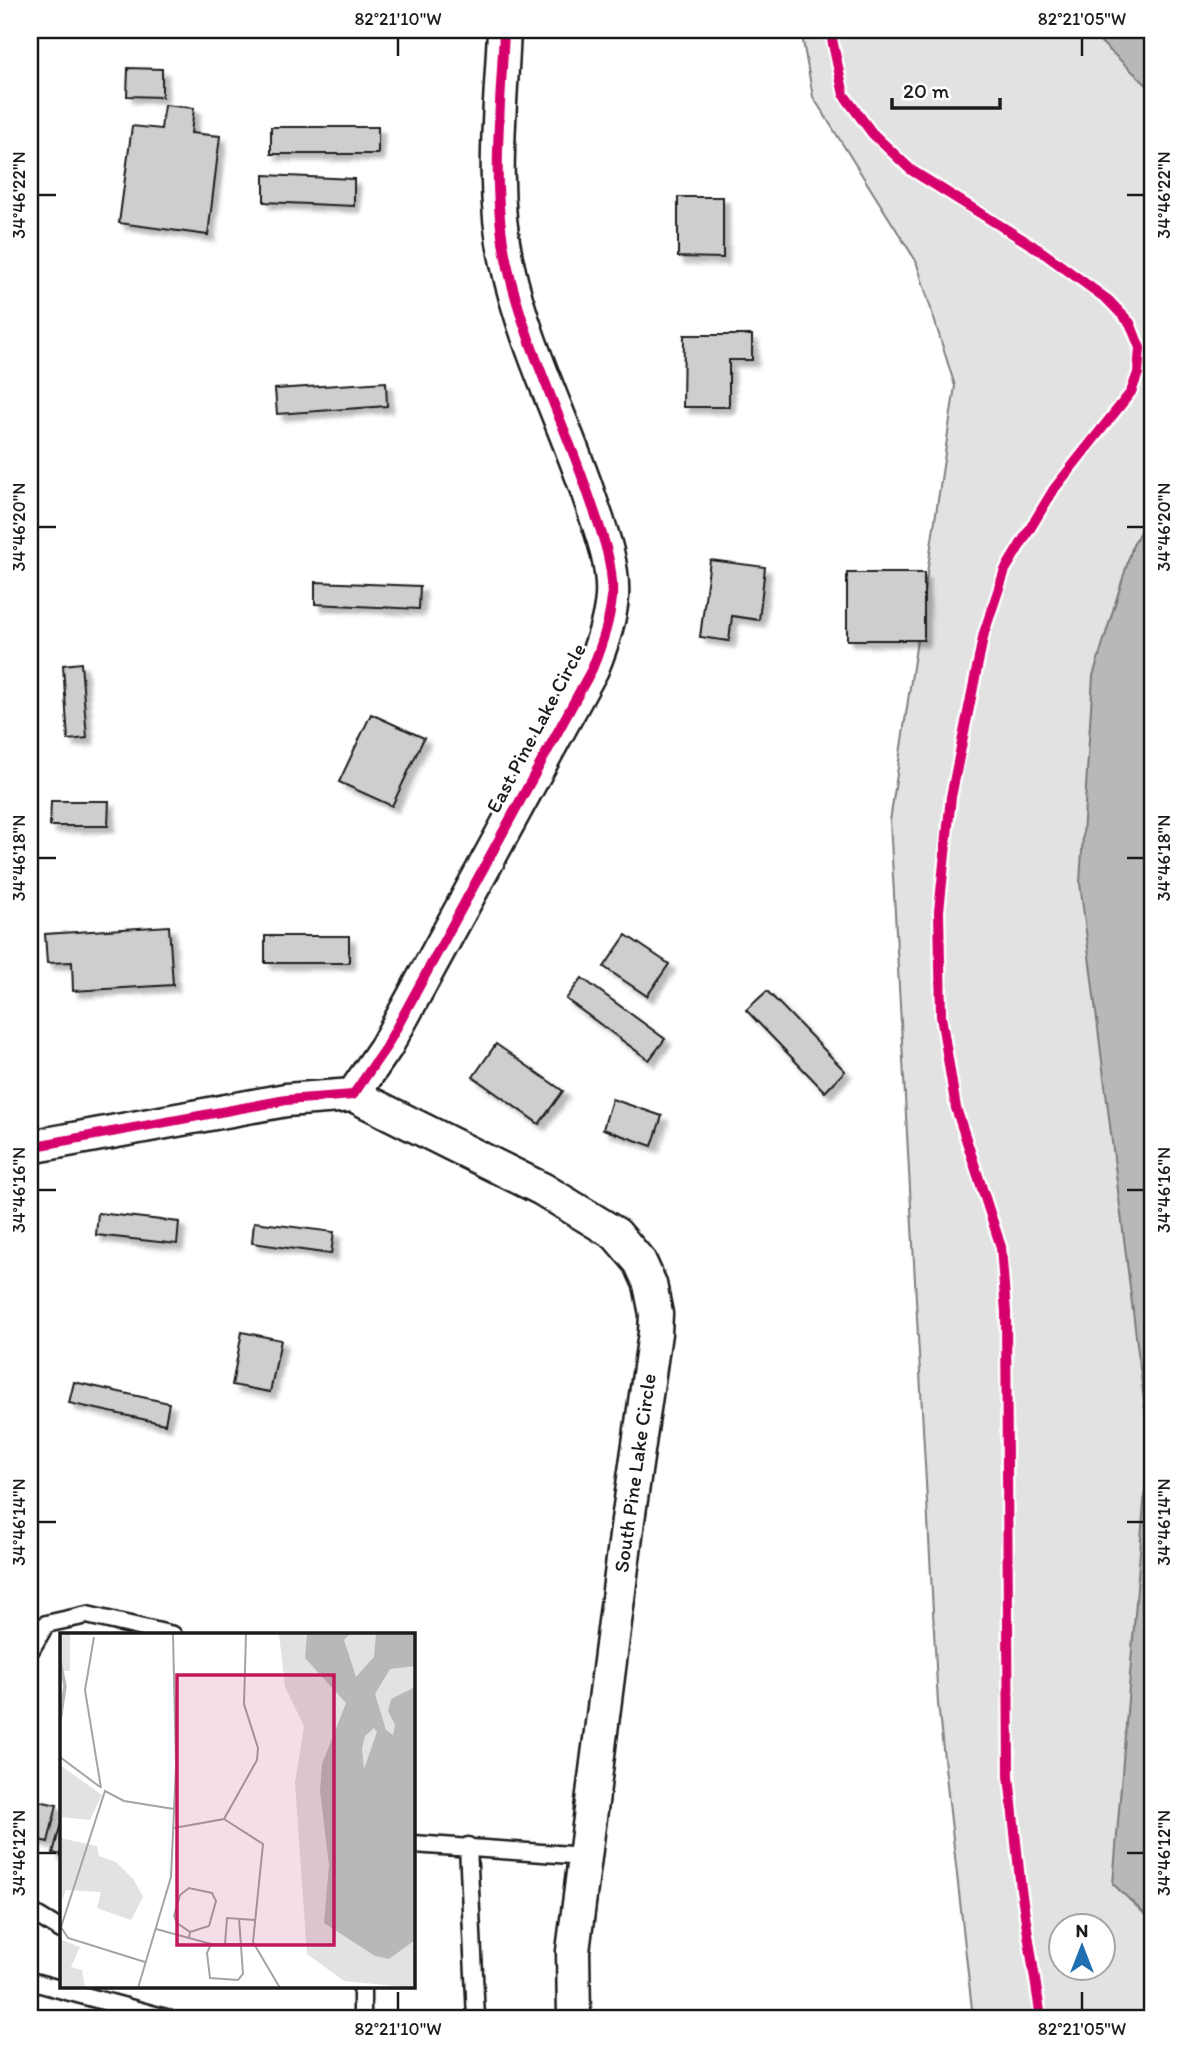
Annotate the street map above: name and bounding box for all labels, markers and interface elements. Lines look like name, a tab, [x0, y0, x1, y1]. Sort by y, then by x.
text: 82°21'10"W	[354, 8, 442, 30]
text: 82°21'05"W	[1038, 8, 1126, 30]
scale bar	[892, 66, 1001, 110]
text: 20 m	[903, 78, 950, 103]
text: 34°46'22"N	[8, 151, 30, 239]
text: 34°46'22"N	[1153, 151, 1175, 239]
text: 34°46'20"N	[8, 483, 30, 571]
text: 34°46'20"N	[1153, 483, 1175, 571]
street label: East Pine Lake Circle	[480, 639, 591, 817]
text: 34°46'18"N	[8, 815, 30, 901]
text: 34°46'18"N	[1153, 815, 1175, 901]
text: 34°46'16"N	[8, 1147, 30, 1233]
text: 34°46'16"N	[1153, 1147, 1175, 1233]
street label: South Pine Lake Circle	[608, 1372, 661, 1574]
text: 34°46'14"N	[8, 1478, 30, 1566]
text: 34°46'14"N	[1153, 1478, 1175, 1566]
inset map	[60, 1633, 415, 1988]
text: 34°46'12"N	[8, 1810, 30, 1896]
text: 34°46'12"N	[1153, 1810, 1175, 1896]
north arrow	[1046, 1912, 1116, 1982]
text: N	[1076, 1919, 1088, 1942]
text: 82°21'10"W	[354, 2018, 442, 2040]
text: 82°21'05"W	[1038, 2018, 1126, 2040]

